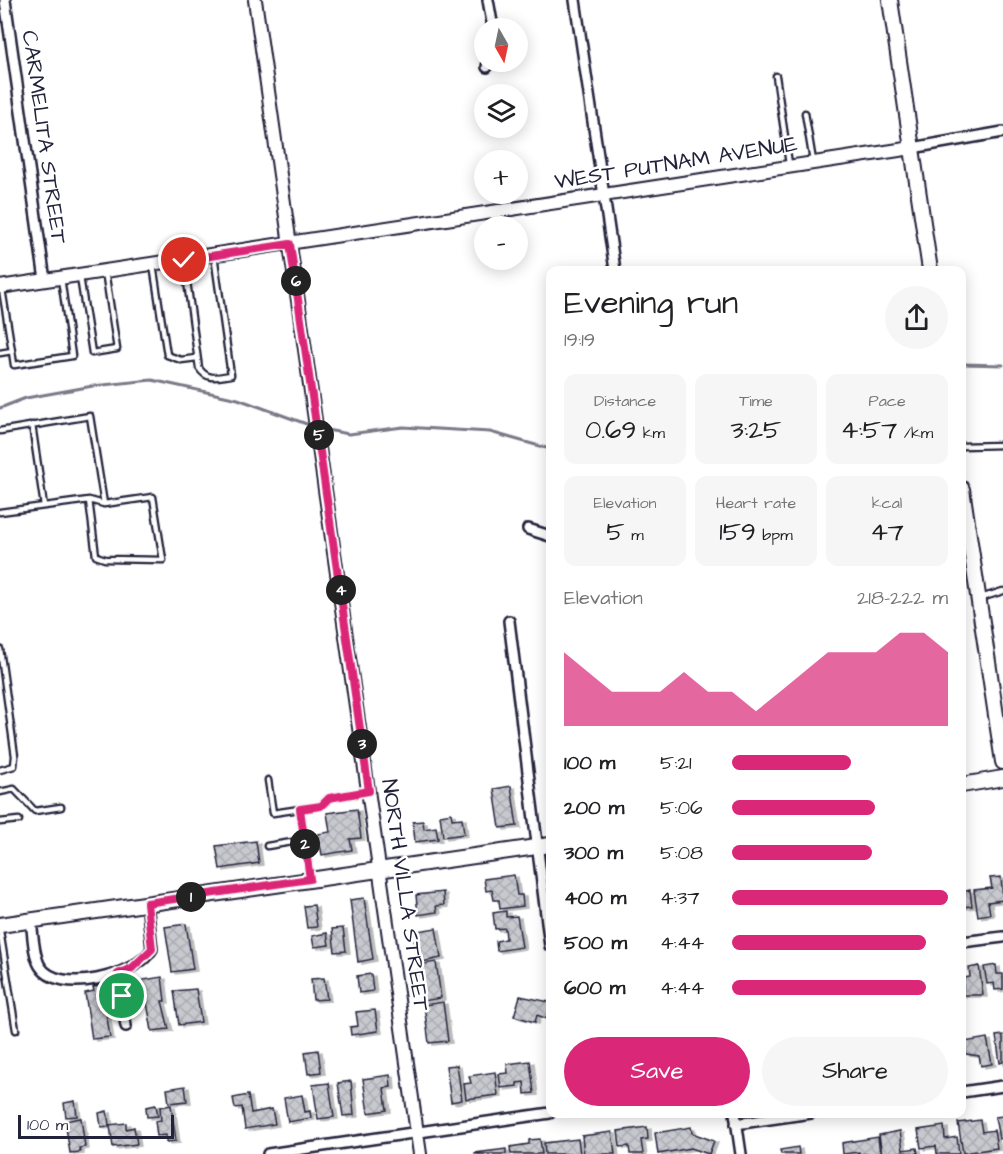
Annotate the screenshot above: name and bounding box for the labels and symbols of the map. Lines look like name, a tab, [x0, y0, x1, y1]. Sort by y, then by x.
north arrow	[474, 18, 528, 72]
street label: CARMELITA STREET	[14, 28, 74, 246]
street label: WEST PUTNAM AVENUE	[552, 128, 800, 198]
pin	[158, 234, 209, 285]
pin: 6	[281, 266, 311, 296]
pin: 5	[304, 420, 334, 450]
pin: 4	[326, 575, 356, 605]
pin: 3	[347, 729, 377, 759]
street label: NORTH VILLA STREET	[373, 777, 437, 1013]
pin: 2	[290, 829, 320, 859]
pin: 1	[176, 882, 206, 912]
pin	[96, 970, 147, 1021]
scale bar	[18, 1112, 174, 1140]

